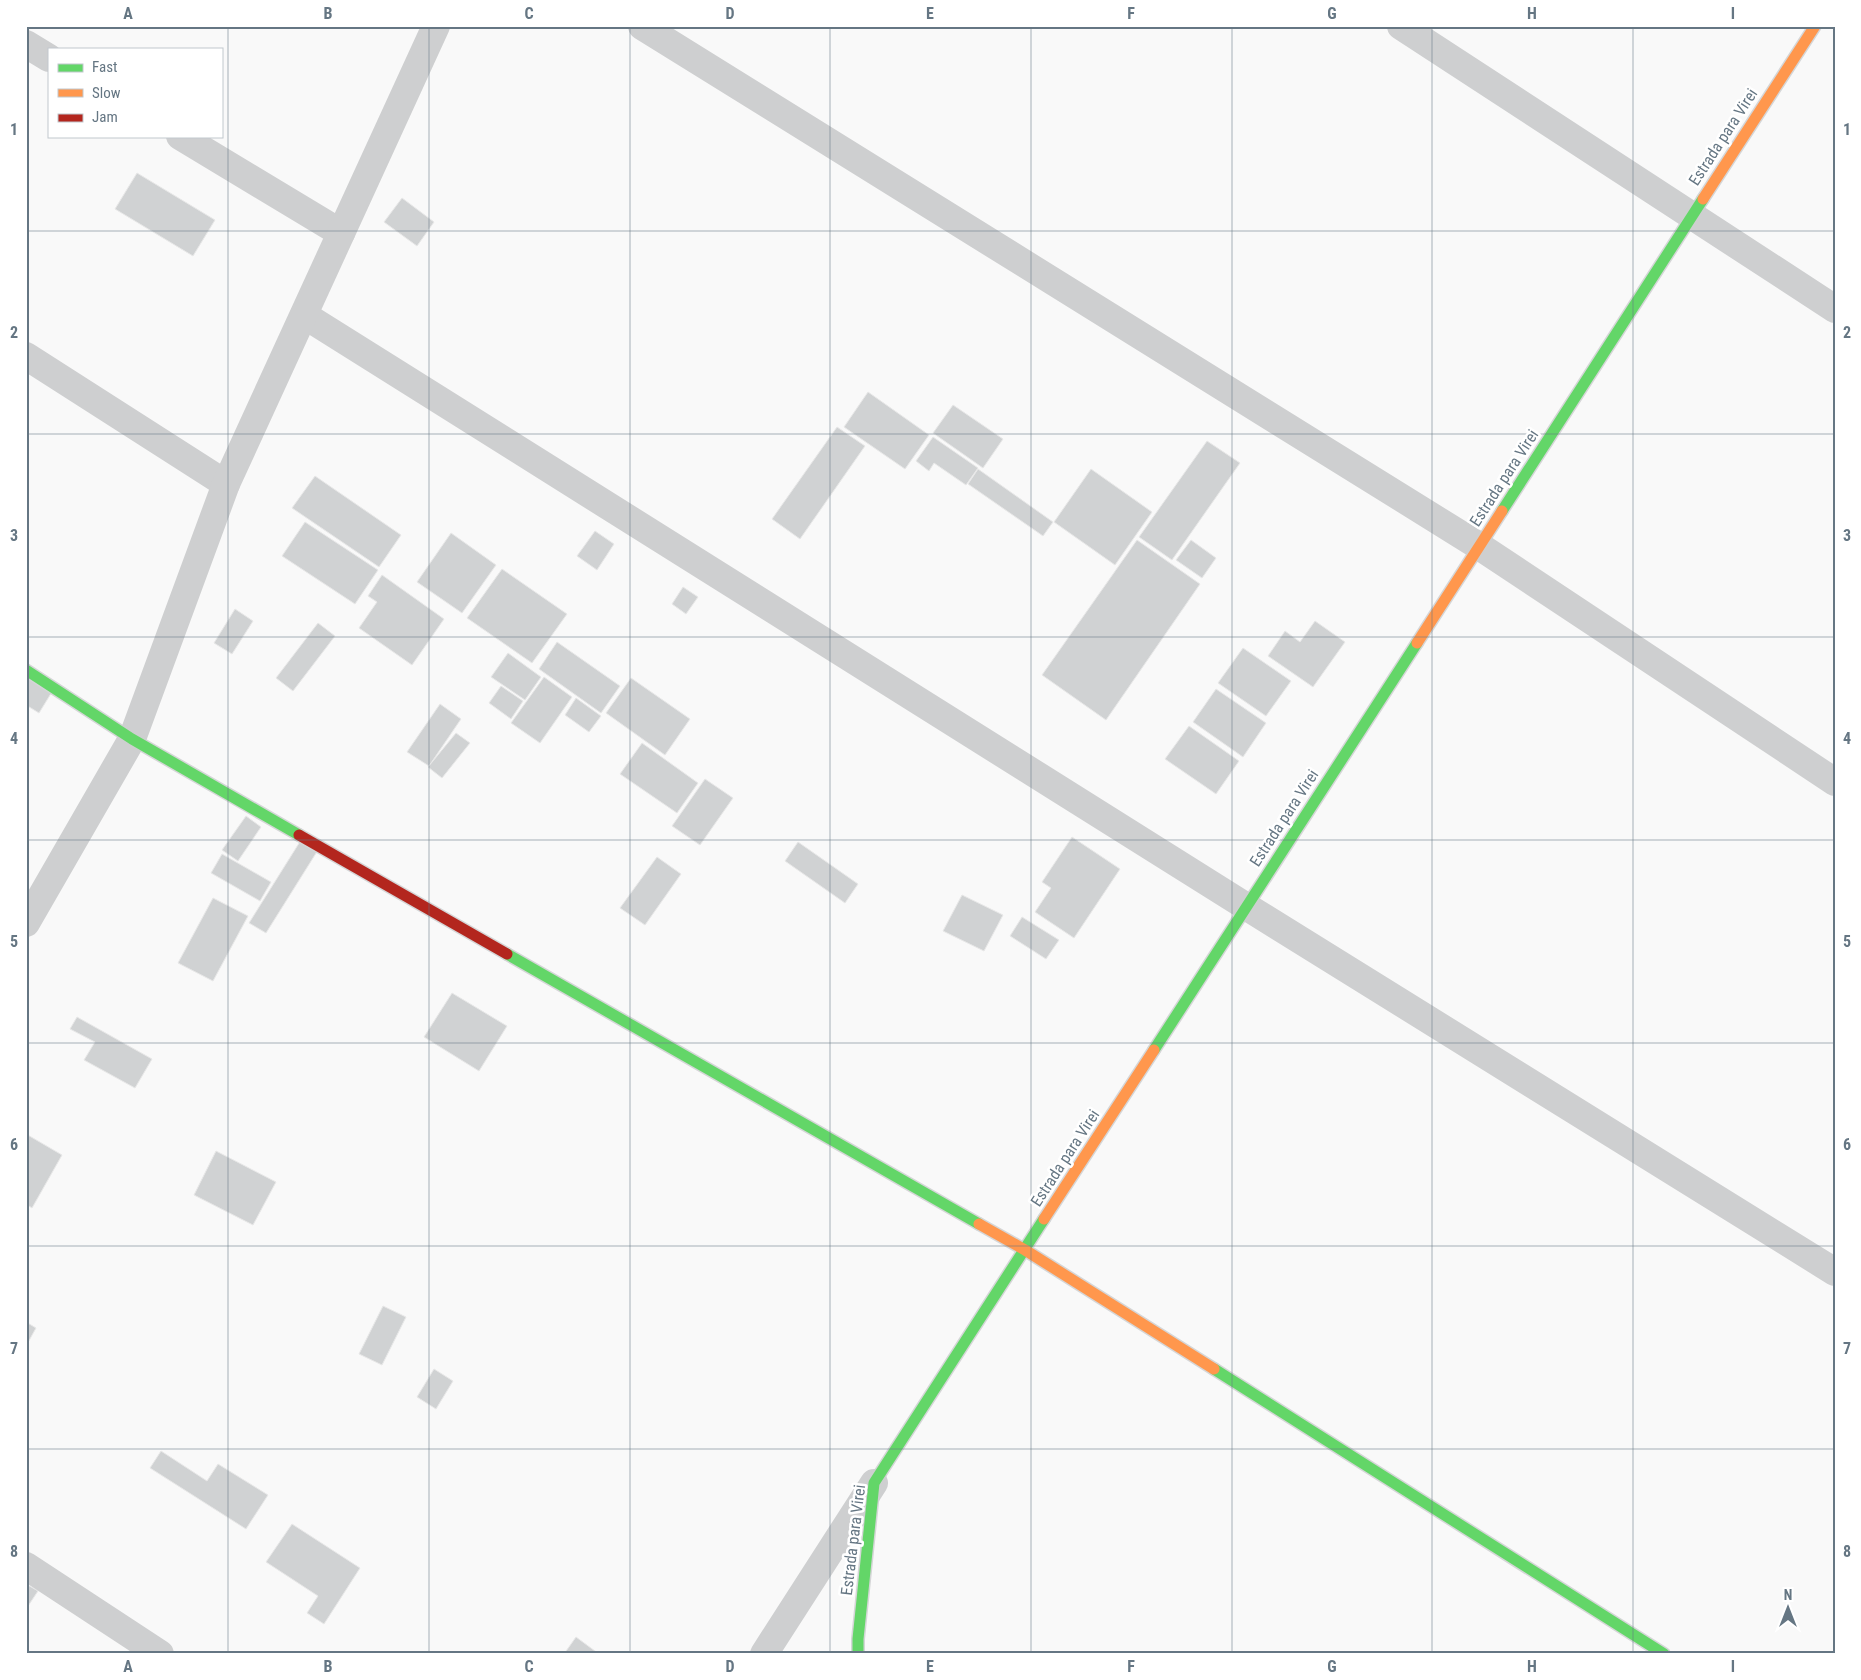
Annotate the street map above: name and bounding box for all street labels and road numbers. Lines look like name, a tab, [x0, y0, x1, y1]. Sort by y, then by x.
street label: Estrada para Virei	[1685, 85, 1761, 189]
street label: Estrada para Virei	[1466, 426, 1542, 530]
street label: Estrada para Virei	[1246, 766, 1322, 870]
street label: Estrada para Virei	[1027, 1106, 1103, 1210]
street label: Estrada para Virei	[837, 1484, 869, 1596]

